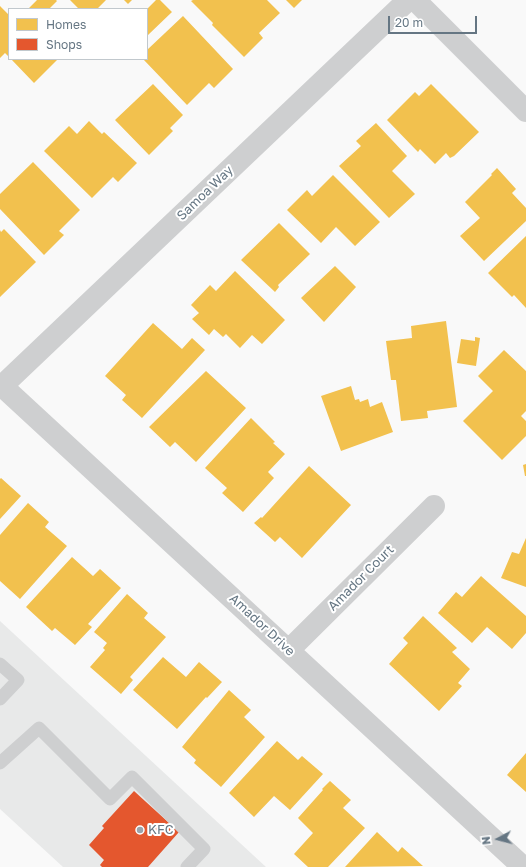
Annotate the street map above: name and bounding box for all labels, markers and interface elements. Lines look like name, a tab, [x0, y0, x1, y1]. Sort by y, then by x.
legend	[8, 8, 148, 60]
scale bar	[390, 8, 479, 34]
text: 20 m	[395, 15, 423, 30]
text: Homes	[46, 17, 86, 32]
text: Shops	[46, 37, 82, 52]
street label: Samoa Way	[174, 162, 236, 224]
street label: Amador Court	[325, 542, 397, 614]
street label: Amador Drive	[226, 591, 298, 659]
north arrow	[478, 819, 518, 859]
place label: KFC	[148, 822, 173, 838]
marker: KFC	[135, 825, 145, 835]
text: N	[479, 836, 493, 845]

